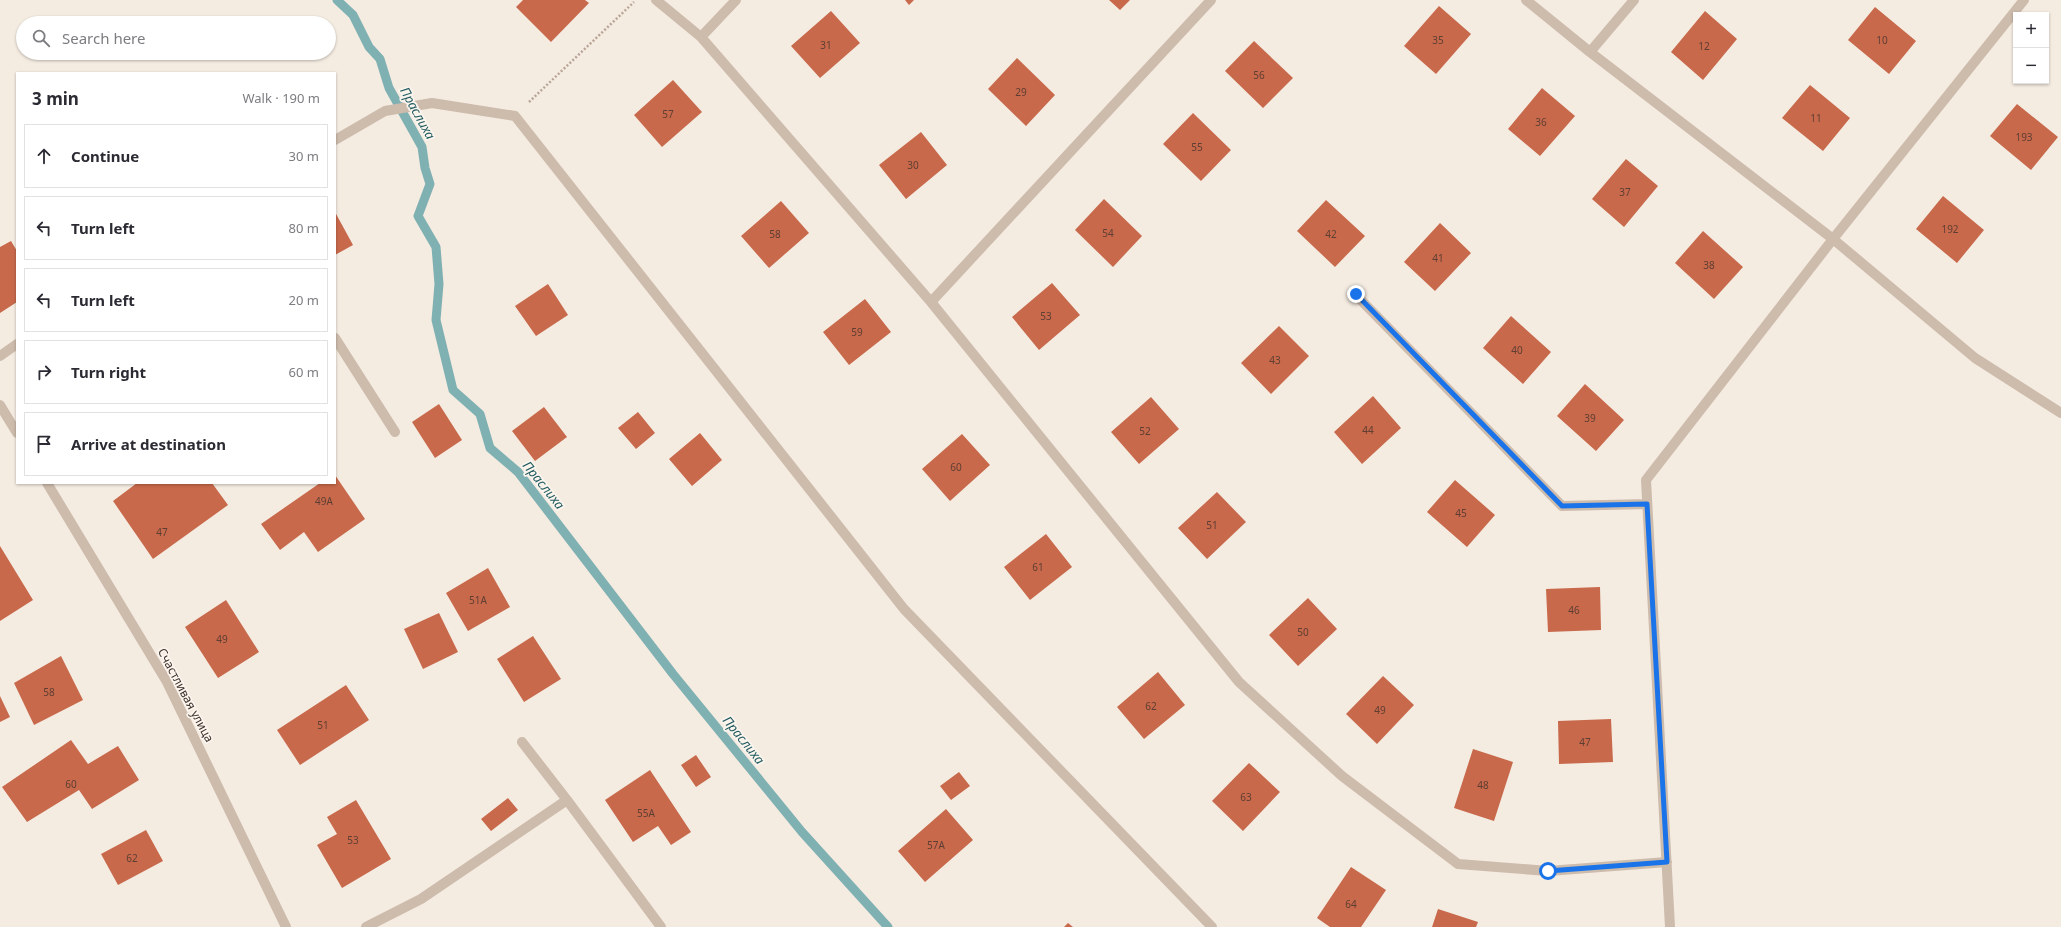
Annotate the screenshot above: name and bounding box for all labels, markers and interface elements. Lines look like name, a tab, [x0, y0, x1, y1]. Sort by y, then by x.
map controls	[2013, 12, 2049, 84]
button: +	[2013, 12, 2049, 48]
search box	[16, 16, 336, 60]
icon: search	[30, 27, 52, 49]
text: Search here	[62, 28, 145, 48]
house number: 35	[1432, 33, 1444, 47]
house number: 10	[1876, 33, 1888, 47]
house number: 31	[820, 38, 832, 52]
house number: 12	[1698, 39, 1710, 53]
button: −	[2013, 48, 2049, 84]
house number: 56	[1253, 68, 1265, 82]
water label: Праслиха	[396, 84, 440, 143]
house number: 29	[1015, 85, 1027, 99]
text: 3 min	[32, 87, 79, 110]
text: Walk · 190 m	[242, 89, 320, 107]
house number: 57	[662, 107, 674, 121]
house number: 11	[1810, 111, 1822, 125]
house number: 36	[1535, 115, 1547, 129]
house number: 193	[2015, 130, 2033, 144]
house number: 55	[1191, 140, 1203, 154]
icon: ahead	[33, 145, 55, 167]
text: Continue	[71, 146, 139, 166]
text: 30 m	[289, 147, 319, 165]
house number: 30	[907, 158, 919, 172]
house number: 37	[1619, 185, 1631, 199]
icon: left	[33, 217, 55, 239]
text: Turn left	[71, 218, 135, 238]
text: 80 m	[289, 219, 319, 237]
house number: 192	[1941, 222, 1959, 236]
house number: 54	[1102, 226, 1114, 240]
house number: 58	[769, 227, 781, 241]
house number: 42	[1325, 227, 1337, 241]
house number: 41	[1432, 251, 1444, 265]
house number: 38	[1703, 258, 1715, 272]
route end	[1347, 285, 1365, 303]
icon: left	[33, 289, 55, 311]
text: Turn left	[71, 290, 135, 310]
text: 20 m	[289, 291, 319, 309]
house number: 53	[1040, 309, 1052, 323]
house number: 59	[851, 325, 863, 339]
house number: 40	[1511, 343, 1523, 357]
house number: 43	[1269, 353, 1281, 367]
icon: right	[33, 361, 55, 383]
text: Turn right	[71, 362, 146, 382]
text: 60 m	[289, 363, 319, 381]
house number: 39	[1584, 411, 1596, 425]
house number: 44	[1362, 423, 1374, 437]
house number: 52	[1139, 424, 1151, 438]
icon: arrive	[33, 433, 55, 455]
text: Arrive at destination	[71, 434, 226, 454]
water label: Праслиха	[519, 457, 569, 513]
house number: 60	[950, 460, 962, 474]
house number: 49А	[315, 494, 334, 508]
house number: 45	[1455, 506, 1467, 520]
house number: 51	[1206, 518, 1218, 532]
house number: 47	[156, 525, 168, 539]
house number: 61	[1032, 560, 1044, 574]
house number: 51А	[469, 593, 488, 607]
house number: 46	[1568, 603, 1580, 617]
house number: 50	[1297, 625, 1309, 639]
house number: 49	[216, 632, 228, 646]
street label: Счастливая улица	[154, 645, 218, 745]
house number: 58	[43, 685, 55, 699]
house number: 62	[1145, 699, 1157, 713]
house number: 49	[1374, 703, 1386, 717]
water label: Праслиха	[719, 712, 769, 768]
house number: 51	[317, 718, 329, 732]
house number: 47	[1579, 735, 1591, 749]
house number: 60	[65, 777, 77, 791]
house number: 48	[1477, 778, 1489, 792]
house number: 63	[1240, 790, 1252, 804]
house number: 55А	[637, 806, 656, 820]
house number: 53	[347, 833, 359, 847]
house number: 57А	[927, 838, 946, 852]
house number: 62	[126, 851, 138, 865]
route start	[1539, 862, 1557, 880]
house number: 64	[1345, 897, 1357, 911]

